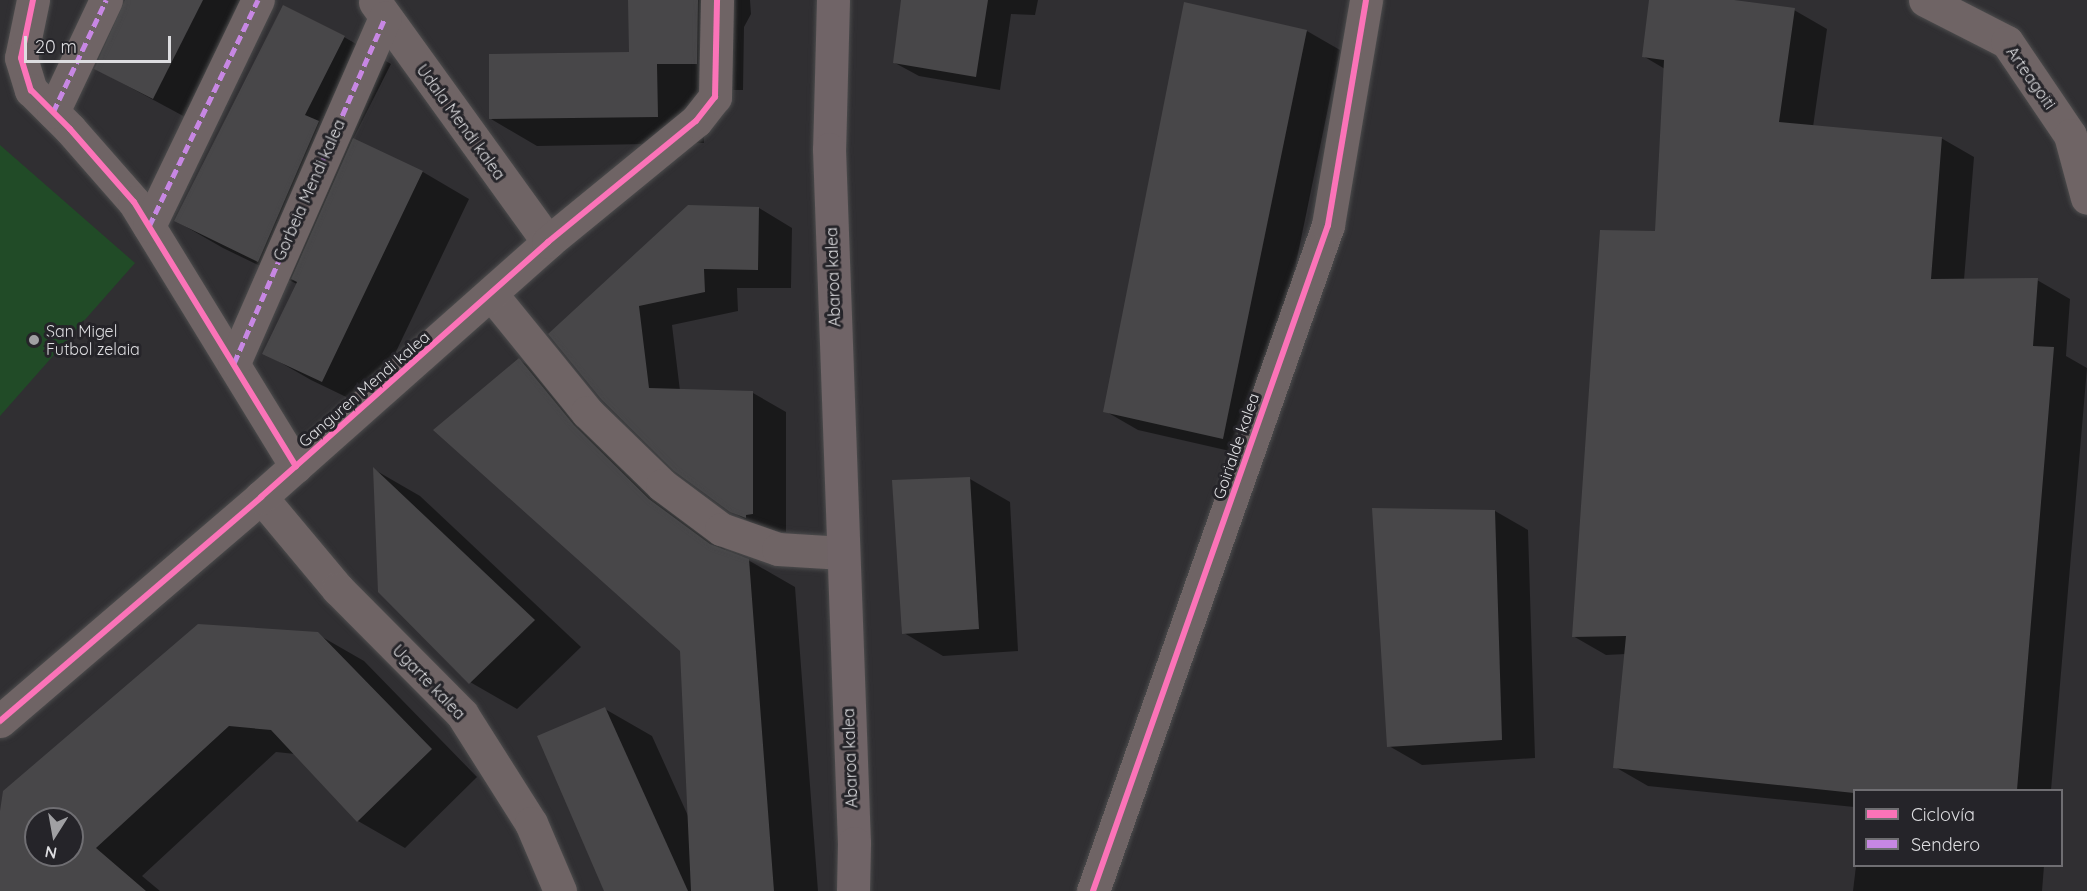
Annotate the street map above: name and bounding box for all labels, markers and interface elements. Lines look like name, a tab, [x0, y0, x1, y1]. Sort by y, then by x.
scale bar	[27, 24, 174, 62]
text: 20 m	[35, 35, 77, 58]
street label: Arteagoiti	[2002, 43, 2060, 113]
street label: Udala Mendi kalea	[413, 61, 509, 183]
street label: Gorbeia Mendi kalea	[269, 116, 349, 264]
street label: Abaroa kalea	[822, 227, 844, 327]
place label: San Migel Futbol zelaia	[46, 321, 140, 359]
street label: Ganguren Mendi kalea	[295, 327, 433, 451]
marker: San Migel Futbol zelaia	[27, 333, 41, 347]
street label: Goirialde kalea	[1209, 391, 1263, 501]
street label: Ugarte kalea	[389, 641, 469, 723]
street label: Abaroa kalea	[839, 708, 861, 808]
legend	[1853, 789, 2063, 867]
text: Ciclovía	[1911, 803, 1975, 826]
north arrow	[24, 807, 84, 867]
text: Sendero	[1911, 833, 1980, 856]
text: N	[43, 842, 59, 864]

